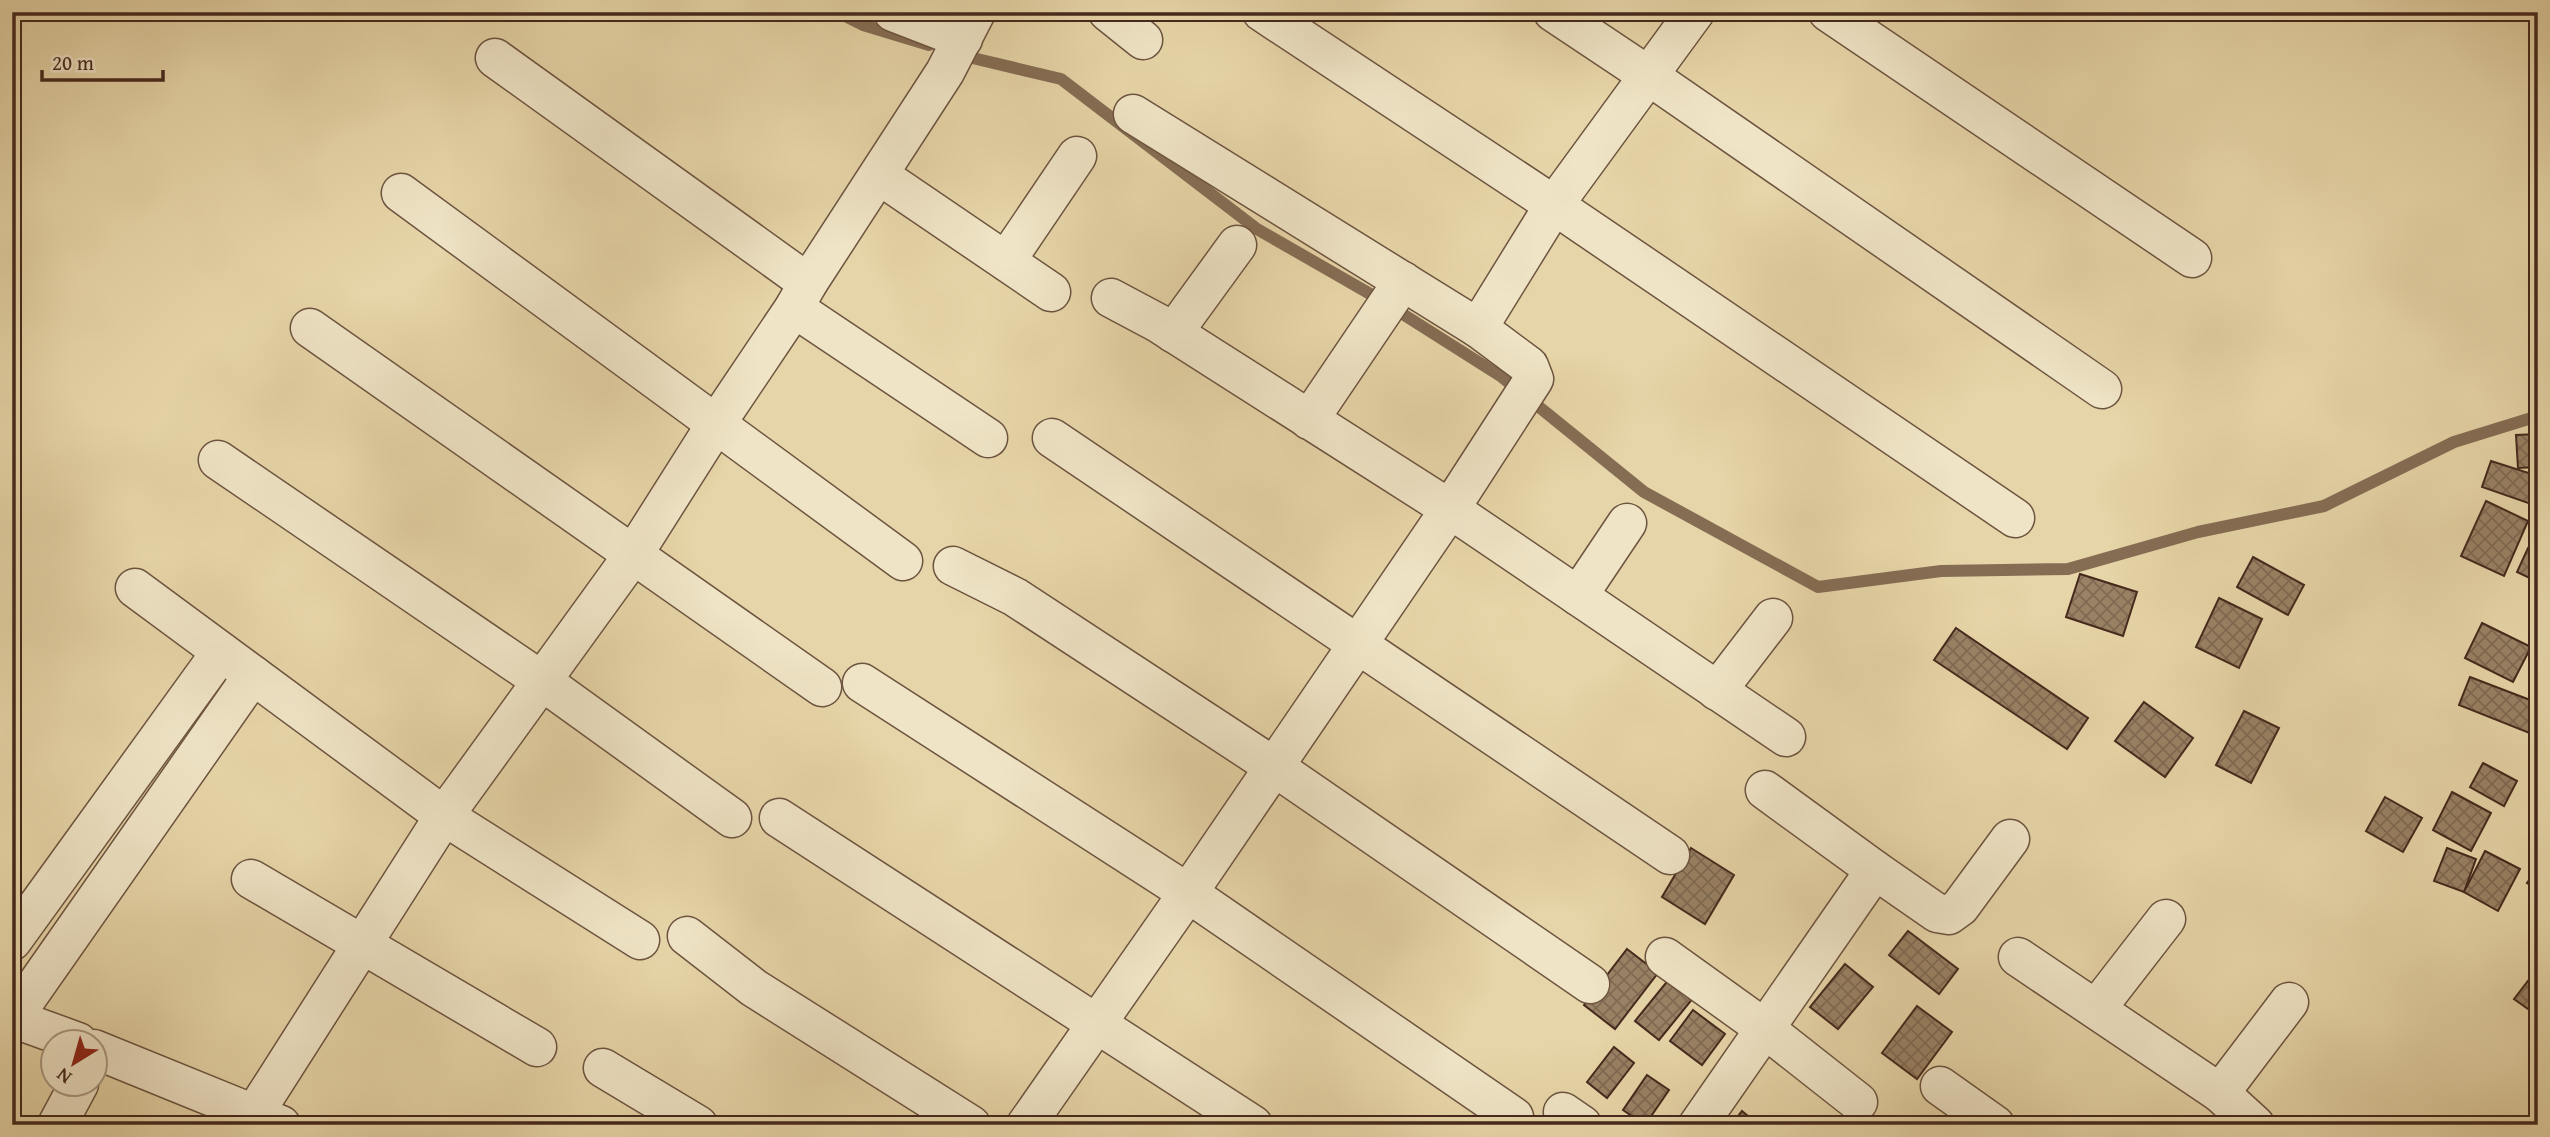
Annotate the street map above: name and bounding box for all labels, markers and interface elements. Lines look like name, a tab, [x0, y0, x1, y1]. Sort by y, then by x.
scale bar	[42, 38, 163, 82]
text: 20 m	[52, 47, 94, 78]
north arrow	[38, 1028, 108, 1098]
text: N	[50, 1061, 77, 1092]

